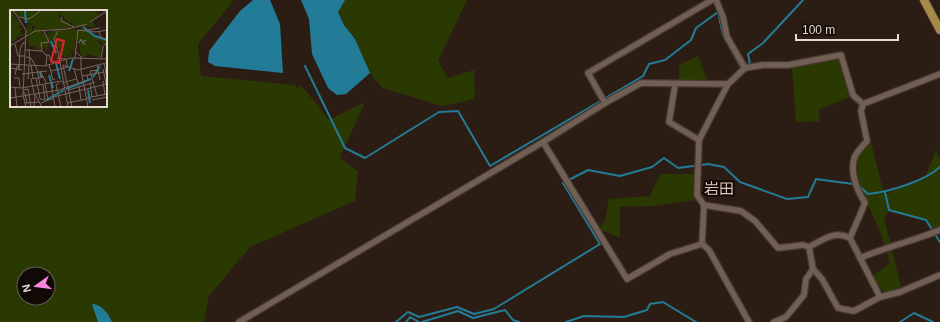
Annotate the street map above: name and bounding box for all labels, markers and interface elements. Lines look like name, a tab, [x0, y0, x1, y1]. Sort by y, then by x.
inset map	[10, 10, 107, 107]
scale bar	[796, 16, 898, 42]
text: 100 m	[802, 23, 835, 37]
district label: 岩田	[704, 180, 734, 197]
north arrow	[16, 266, 56, 306]
text: N	[20, 283, 33, 294]

